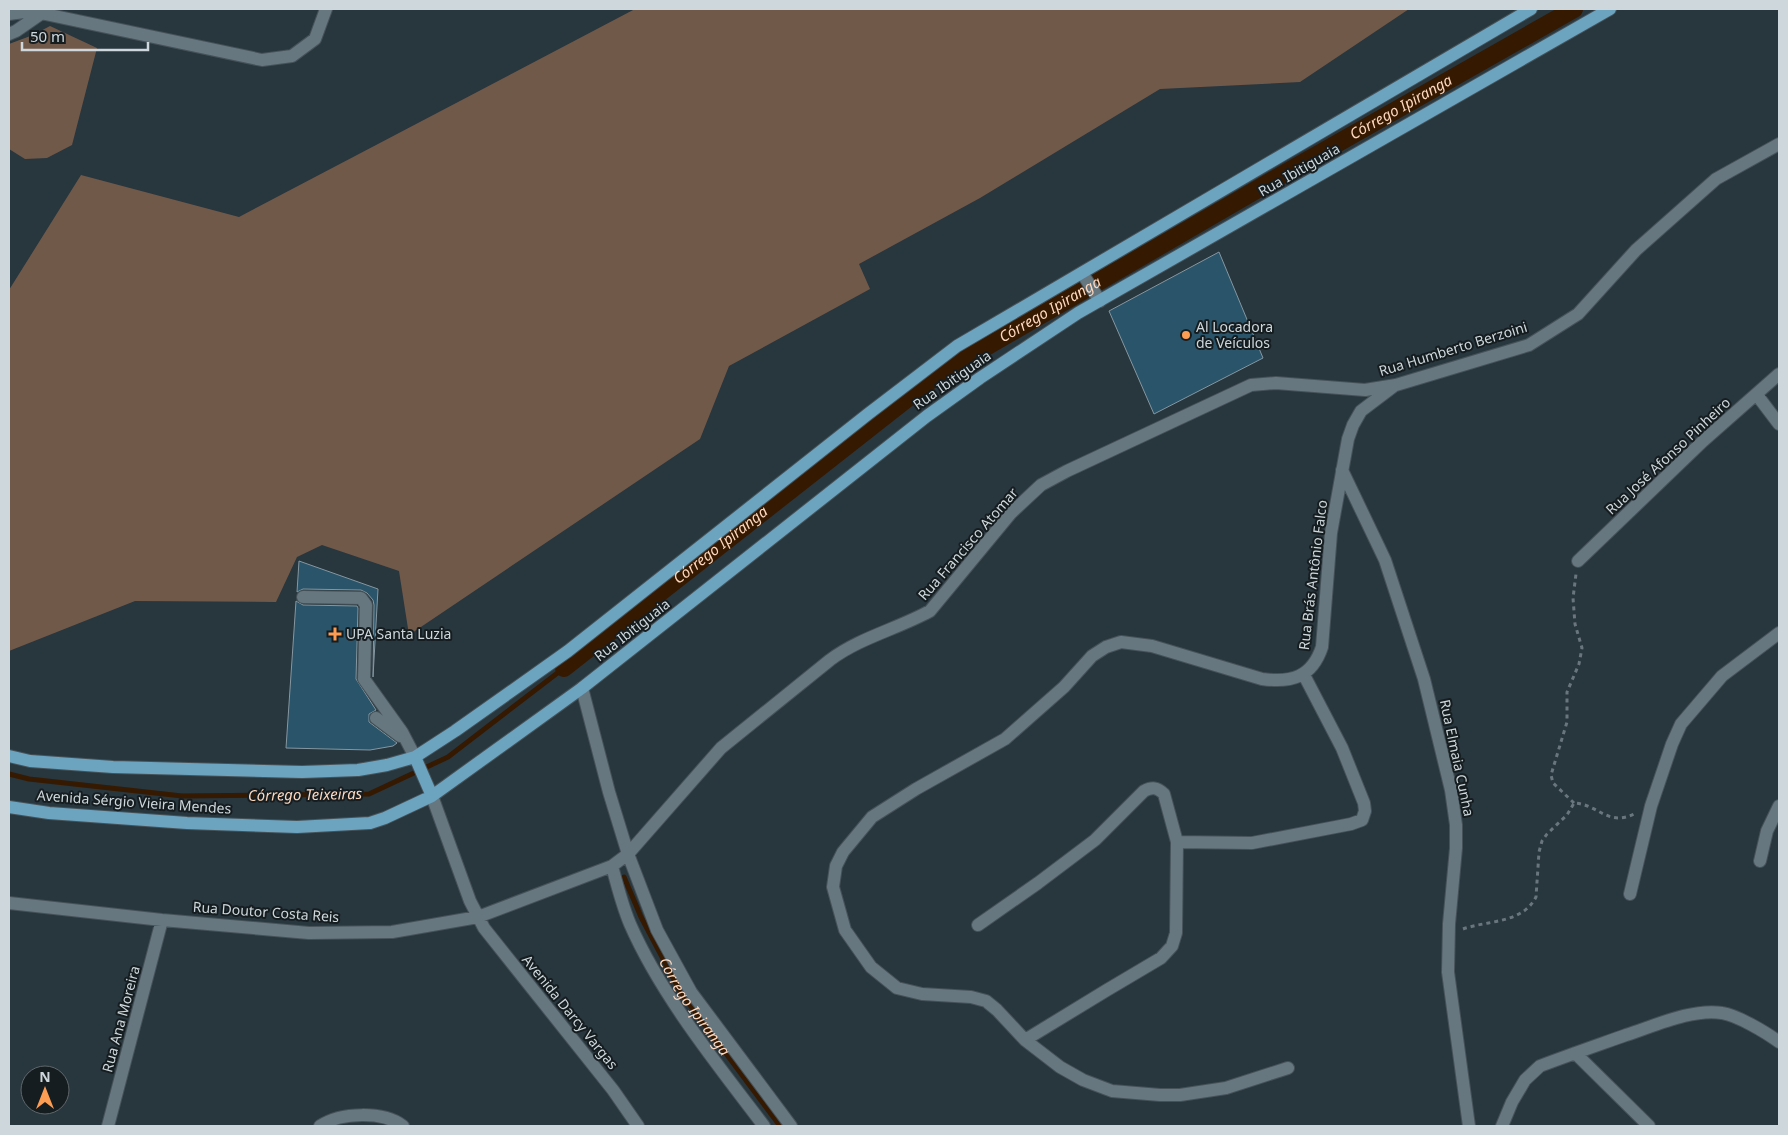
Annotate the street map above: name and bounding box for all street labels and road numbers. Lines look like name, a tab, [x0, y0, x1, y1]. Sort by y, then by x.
street label: Rua Ibitiguaia	[1255, 139, 1343, 201]
street label: Rua Humberto Berzoini	[1376, 317, 1529, 380]
street label: Rua Ibitiguaia	[909, 346, 994, 413]
street label: Rua José Afonso Pinheiro	[1601, 393, 1734, 518]
street label: Rua Francisco Atomar	[913, 483, 1022, 604]
street label: Rua Brás Antônio Falco	[1294, 499, 1331, 651]
street label: Rua Ibitiguaia	[590, 594, 673, 665]
street label: Rua Elmaia Cunha	[1436, 698, 1479, 818]
street label: Avenida Sérgio Vieira Mendes	[36, 785, 232, 818]
street label: Rua Doutor Costa Reis	[192, 897, 340, 926]
street label: Avenida Darcy Vargas	[518, 950, 623, 1073]
street label: Rua Ana Moreira	[97, 964, 144, 1074]

